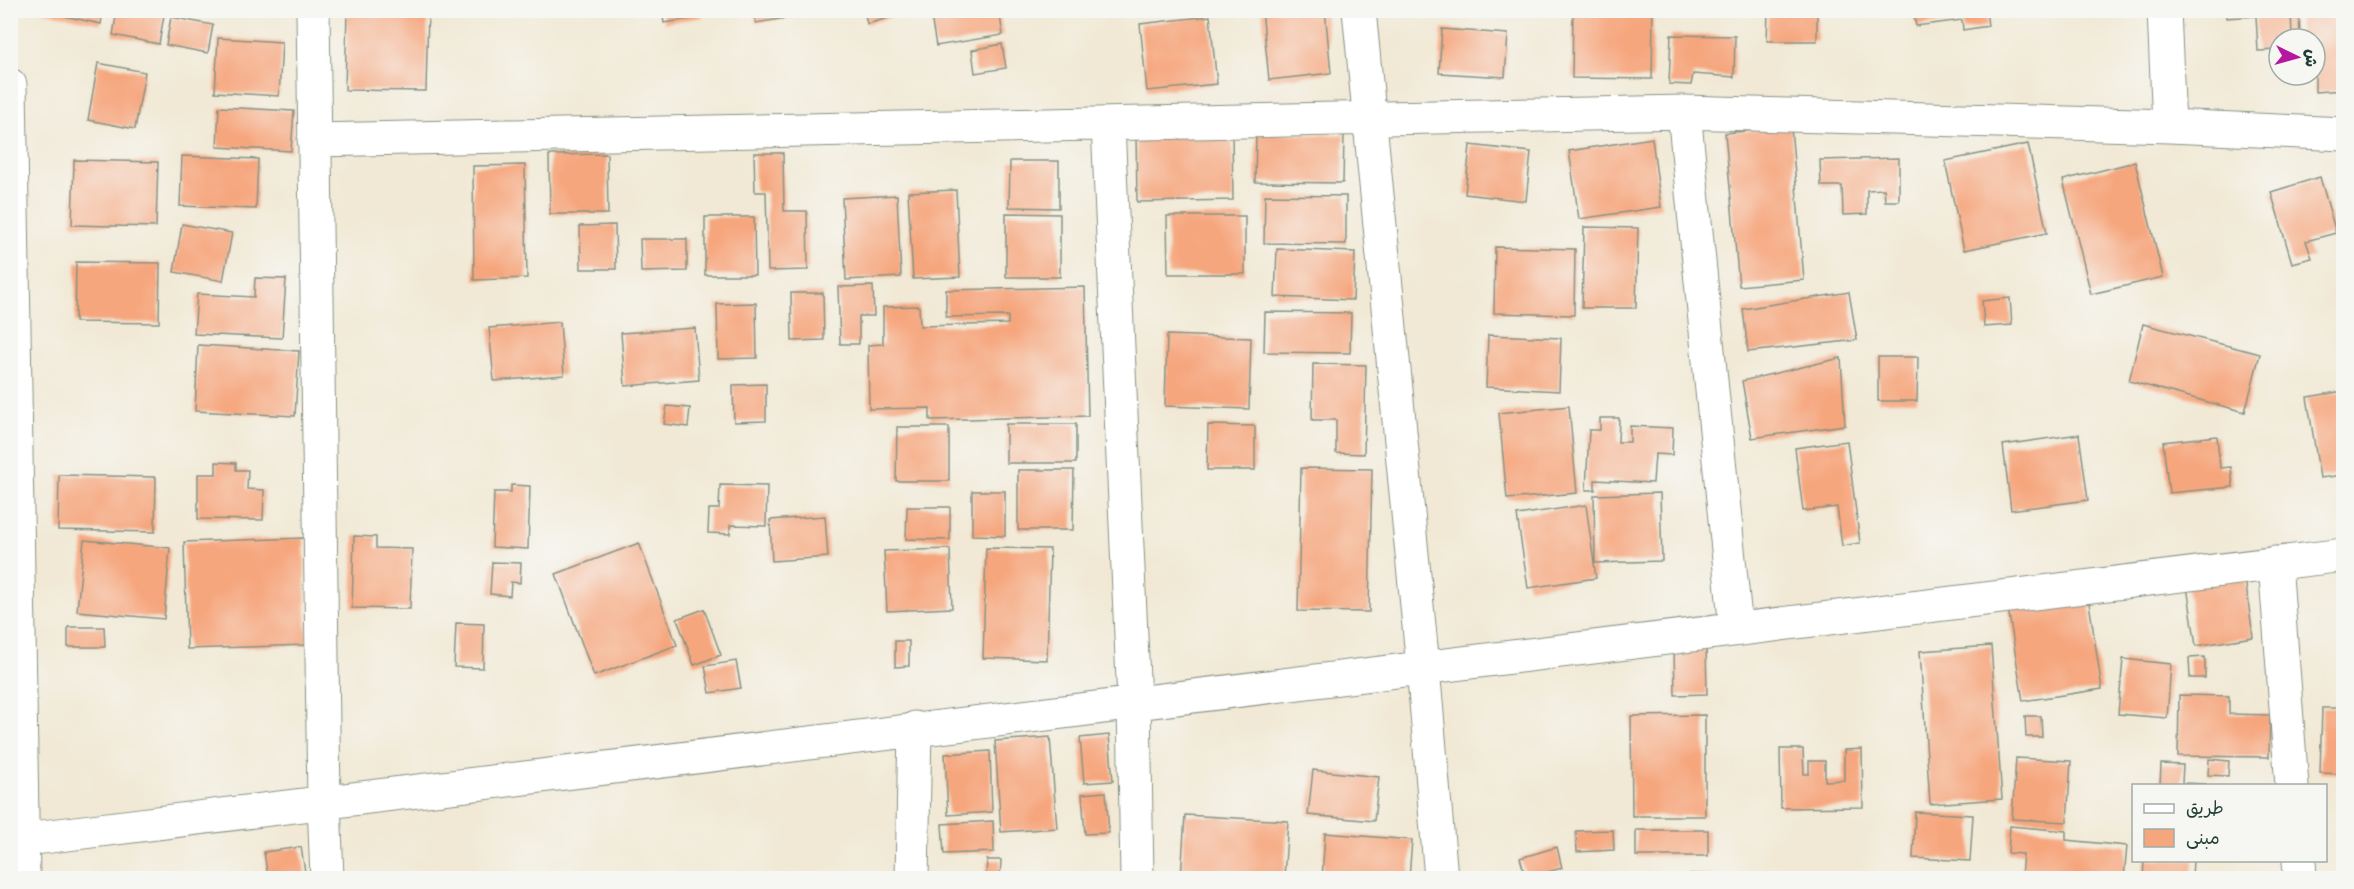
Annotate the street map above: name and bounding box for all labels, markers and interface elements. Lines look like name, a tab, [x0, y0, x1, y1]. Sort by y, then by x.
north arrow	[2267, 27, 2327, 87]
text: ش	[2301, 49, 2321, 68]
legend	[2132, 784, 2327, 862]
text: طريق	[2186, 798, 2224, 819]
text: مبنى	[2186, 828, 2220, 849]

